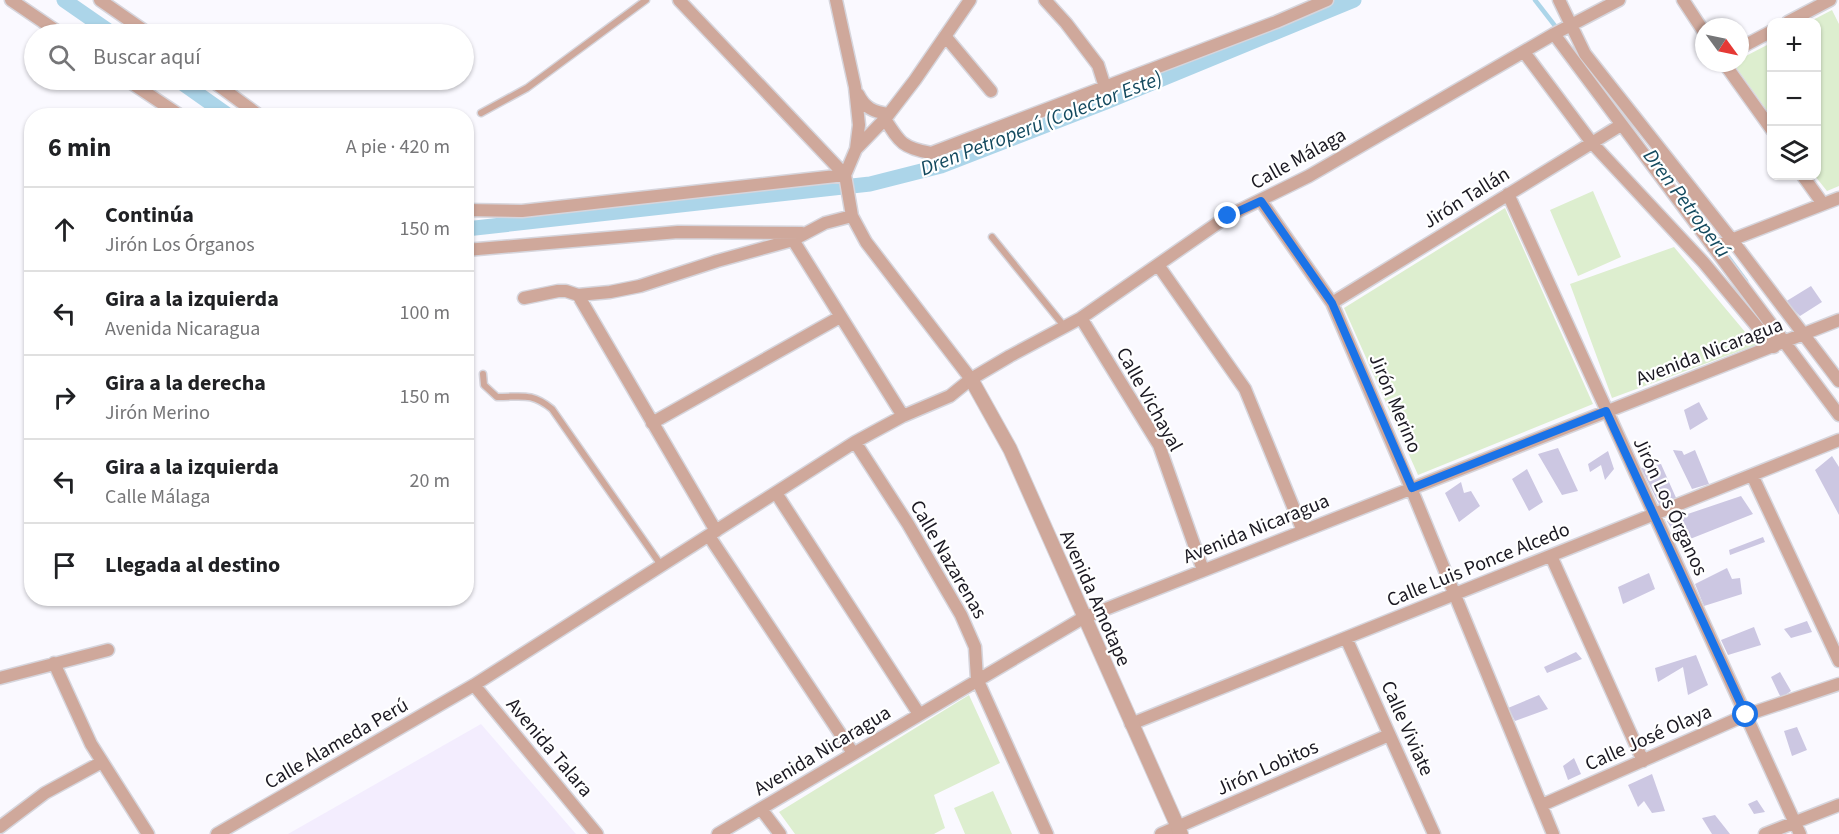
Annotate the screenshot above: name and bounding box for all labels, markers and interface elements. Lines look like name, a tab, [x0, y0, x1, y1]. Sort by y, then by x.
north arrow	[1695, 18, 1749, 72]
map controls	[1767, 18, 1821, 180]
button: +	[1767, 18, 1821, 72]
search box	[24, 24, 474, 90]
icon: search	[45, 41, 78, 74]
text: Buscar aquí	[93, 41, 201, 73]
water label: Dren Petroperú (Colector Este)	[916, 63, 1166, 183]
button: −	[1767, 72, 1821, 126]
street label: Calle Málaga	[1246, 121, 1351, 197]
button: layers	[1767, 126, 1821, 180]
text: 6 min	[48, 129, 111, 166]
text: A pie · 420 m	[346, 133, 450, 161]
water label: Dren Petroperú	[1636, 142, 1738, 264]
street label: Jirón Tallán	[1418, 160, 1515, 236]
text: Continúa	[105, 199, 194, 231]
route end	[1214, 202, 1240, 228]
icon: ahead	[48, 213, 81, 246]
text: 150 m	[400, 215, 450, 243]
text: Jirón Los Órganos	[105, 231, 255, 259]
text: Gira a la izquierda	[105, 283, 279, 315]
icon: left	[48, 297, 81, 330]
text: 100 m	[400, 299, 450, 327]
street label: Avenida Nicaragua	[1632, 311, 1787, 393]
text: Avenida Nicaragua	[105, 315, 260, 343]
street label: Calle Vichayal	[1109, 342, 1189, 457]
street label: Jirón Merino	[1362, 350, 1429, 457]
text: Gira a la derecha	[105, 367, 266, 399]
icon: right	[48, 381, 81, 414]
text: 150 m	[400, 383, 450, 411]
text: Jirón Merino	[105, 399, 210, 427]
street label: Jirón Los Órganos	[1626, 433, 1714, 580]
text: Gira a la izquierda	[105, 451, 279, 483]
icon: left	[48, 465, 81, 498]
text: 20 m	[410, 467, 450, 495]
text: Calle Málaga	[105, 483, 210, 511]
street label: Avenida Nicaragua	[1179, 487, 1334, 571]
street label: Calle Nazarenas	[903, 495, 993, 624]
street label: Calle Luis Ponce Alcedo	[1383, 515, 1574, 614]
street label: Avenida Amotape	[1053, 526, 1138, 671]
icon: arrive	[48, 549, 81, 582]
text: Llegada al destino	[105, 549, 280, 581]
street label: Calle Viviate	[1374, 676, 1441, 780]
street label: Calle Alameda Perú	[259, 691, 414, 796]
street label: Avenida Talara	[499, 692, 599, 803]
street label: Calle José Olaya	[1581, 698, 1716, 778]
street label: Avenida Nicaragua	[749, 699, 896, 803]
route start	[1732, 701, 1758, 727]
street label: Jirón Lobitos	[1212, 733, 1323, 803]

